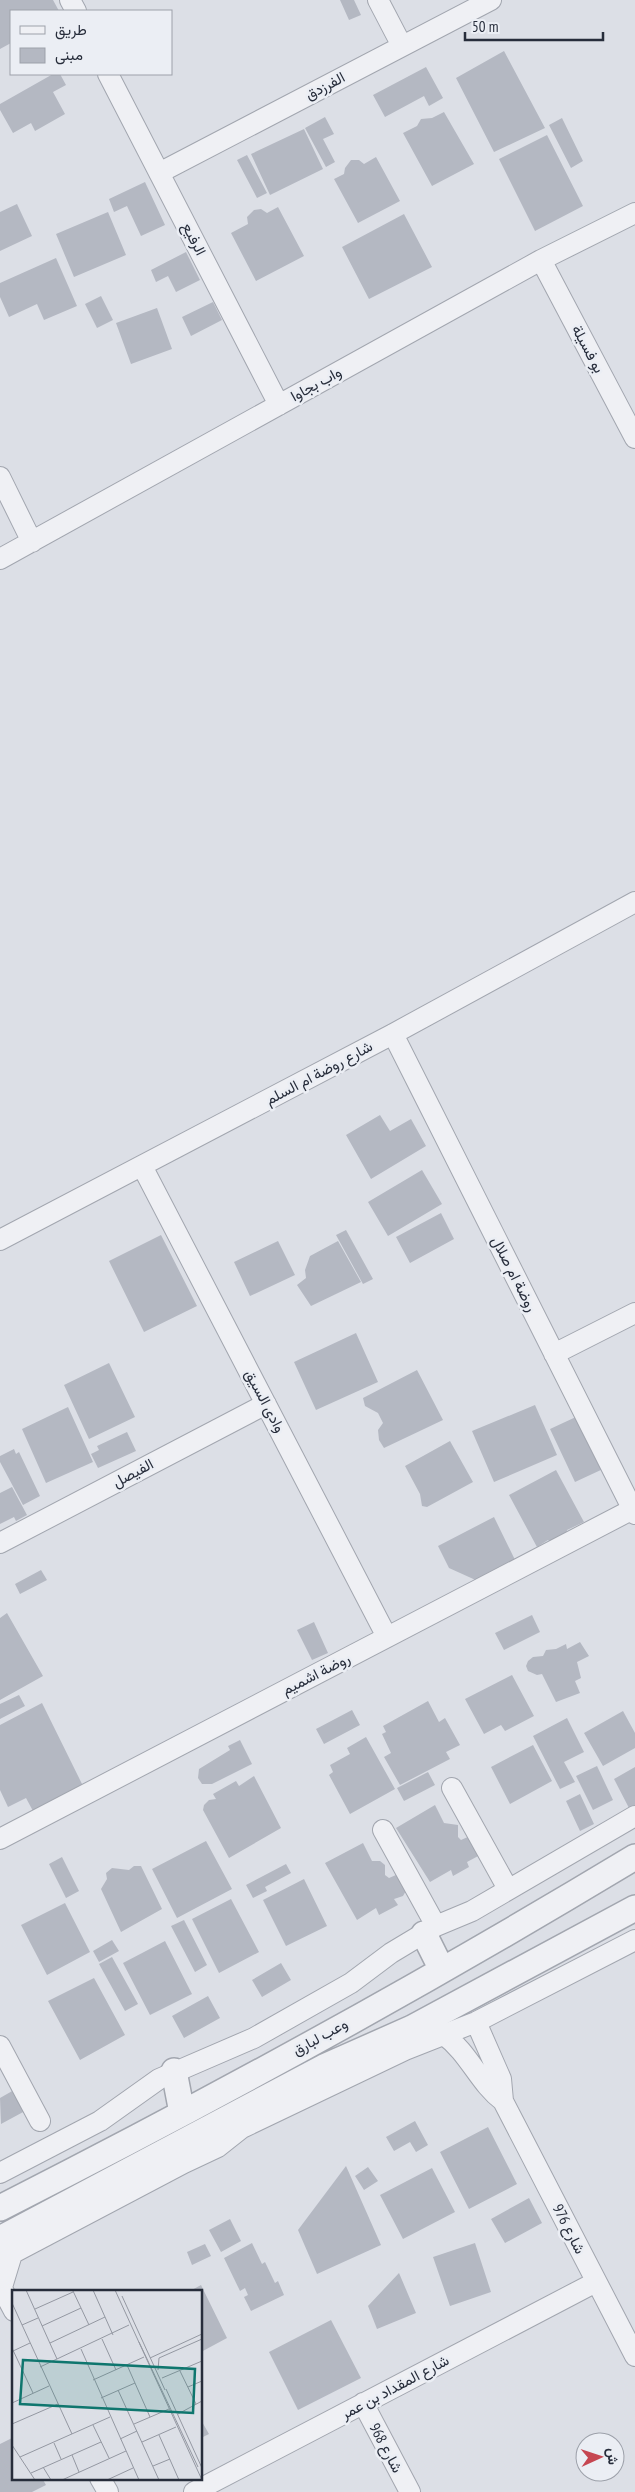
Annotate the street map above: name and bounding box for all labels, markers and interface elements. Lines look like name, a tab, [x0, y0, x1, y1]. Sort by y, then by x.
legend	[10, 10, 172, 75]
scale bar	[465, 10, 602, 42]
text: 50 m	[472, 17, 498, 36]
text: طريق	[55, 20, 87, 40]
text: مبنى	[55, 45, 83, 65]
street label: الفرزدق	[302, 67, 348, 104]
street label: الرفيع	[176, 219, 211, 259]
street label: بو فسيلة	[568, 321, 609, 376]
street label: واب بجاوا	[287, 362, 344, 405]
street label: شارع روضة ام السلم	[262, 1036, 377, 1111]
street label: روضة ام صلال	[487, 1233, 541, 1315]
street label: وادى السيق	[240, 1366, 290, 1436]
street label: الفيصل	[109, 1454, 156, 1491]
street label: روضة اشميم	[279, 1648, 353, 1700]
street label: وعب لبارق	[289, 2014, 351, 2059]
street label: شارع 976	[547, 2201, 590, 2258]
inset map	[12, 2290, 202, 2480]
street label: شارع المقداد بن عمر	[337, 2350, 453, 2425]
street label: شارع 968	[364, 2420, 407, 2477]
north arrow	[575, 2432, 625, 2482]
text: ش	[604, 2447, 622, 2465]

